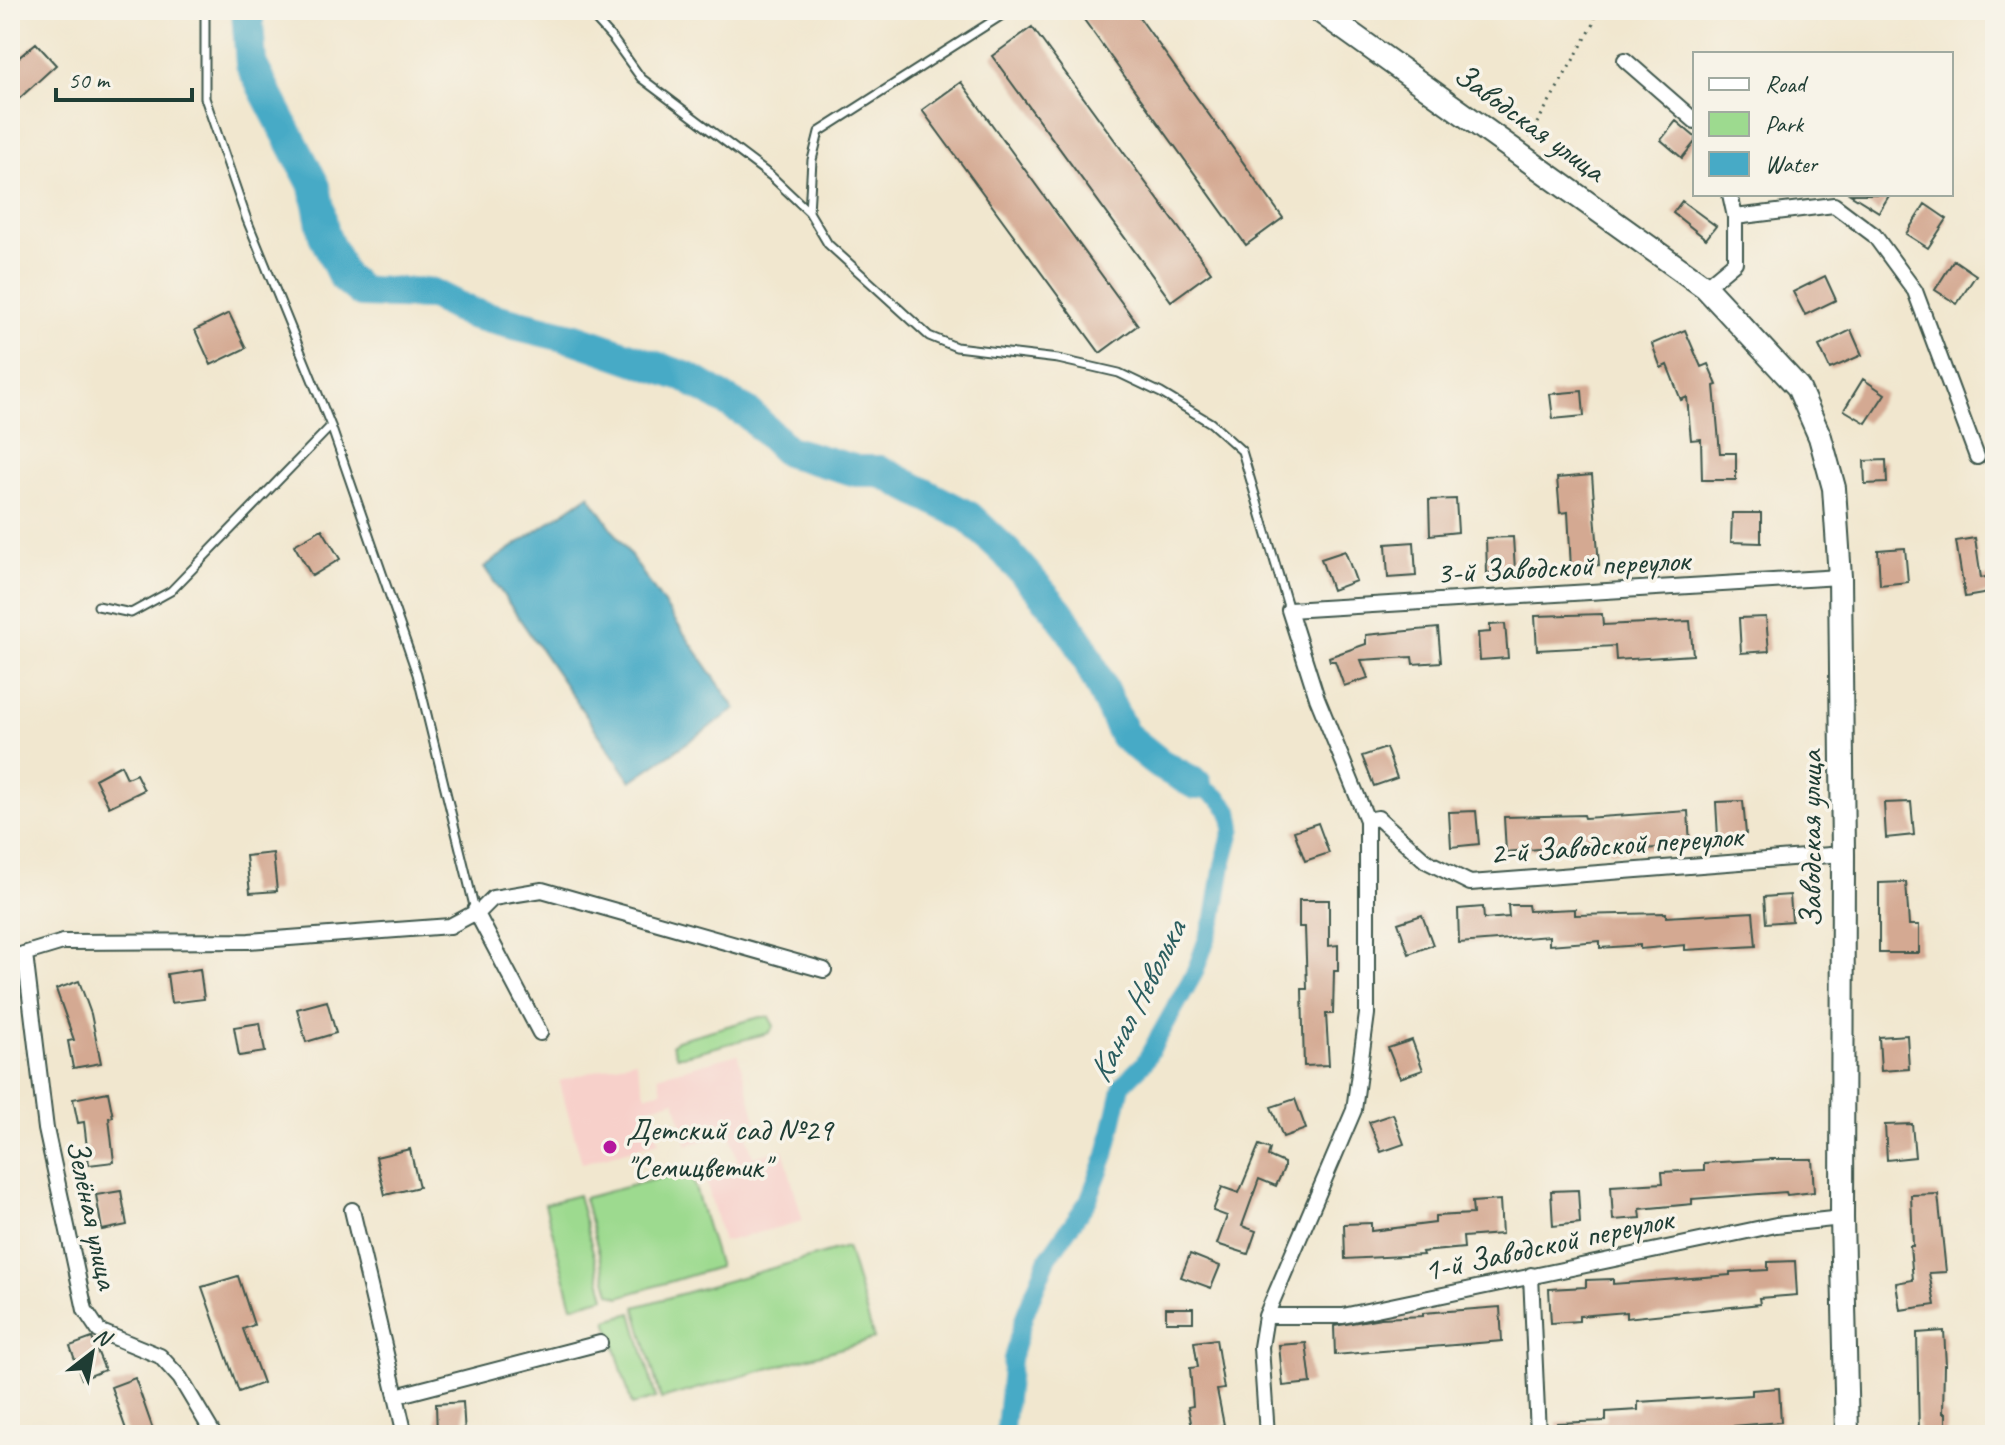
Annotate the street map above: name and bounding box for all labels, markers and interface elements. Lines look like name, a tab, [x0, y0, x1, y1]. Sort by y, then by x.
scale bar	[56, 52, 192, 102]
legend	[1693, 52, 1953, 196]
street label: Заводская улица	[1446, 54, 1615, 192]
text: 50 m	[68, 65, 111, 95]
text: Road	[1765, 69, 1809, 99]
text: Park	[1765, 109, 1805, 139]
text: Water	[1765, 149, 1820, 179]
street label: 3-й Заводской переулок	[1435, 539, 1694, 594]
street label: Заводская улица	[1790, 748, 1831, 928]
street label: 2-й Заводской переулок	[1488, 815, 1747, 874]
water label: Канал Неволька	[1077, 910, 1197, 1089]
place label: Детский сад №29 "Семицветик"	[626, 1109, 835, 1187]
street label: Зелёная улица	[57, 1135, 129, 1295]
marker: Детский сад №29 "Семицветик"	[601, 1138, 619, 1156]
street label: 1-й Заводской переулок	[1420, 1197, 1679, 1291]
north arrow	[52, 1313, 132, 1393]
text: N	[89, 1321, 118, 1354]

